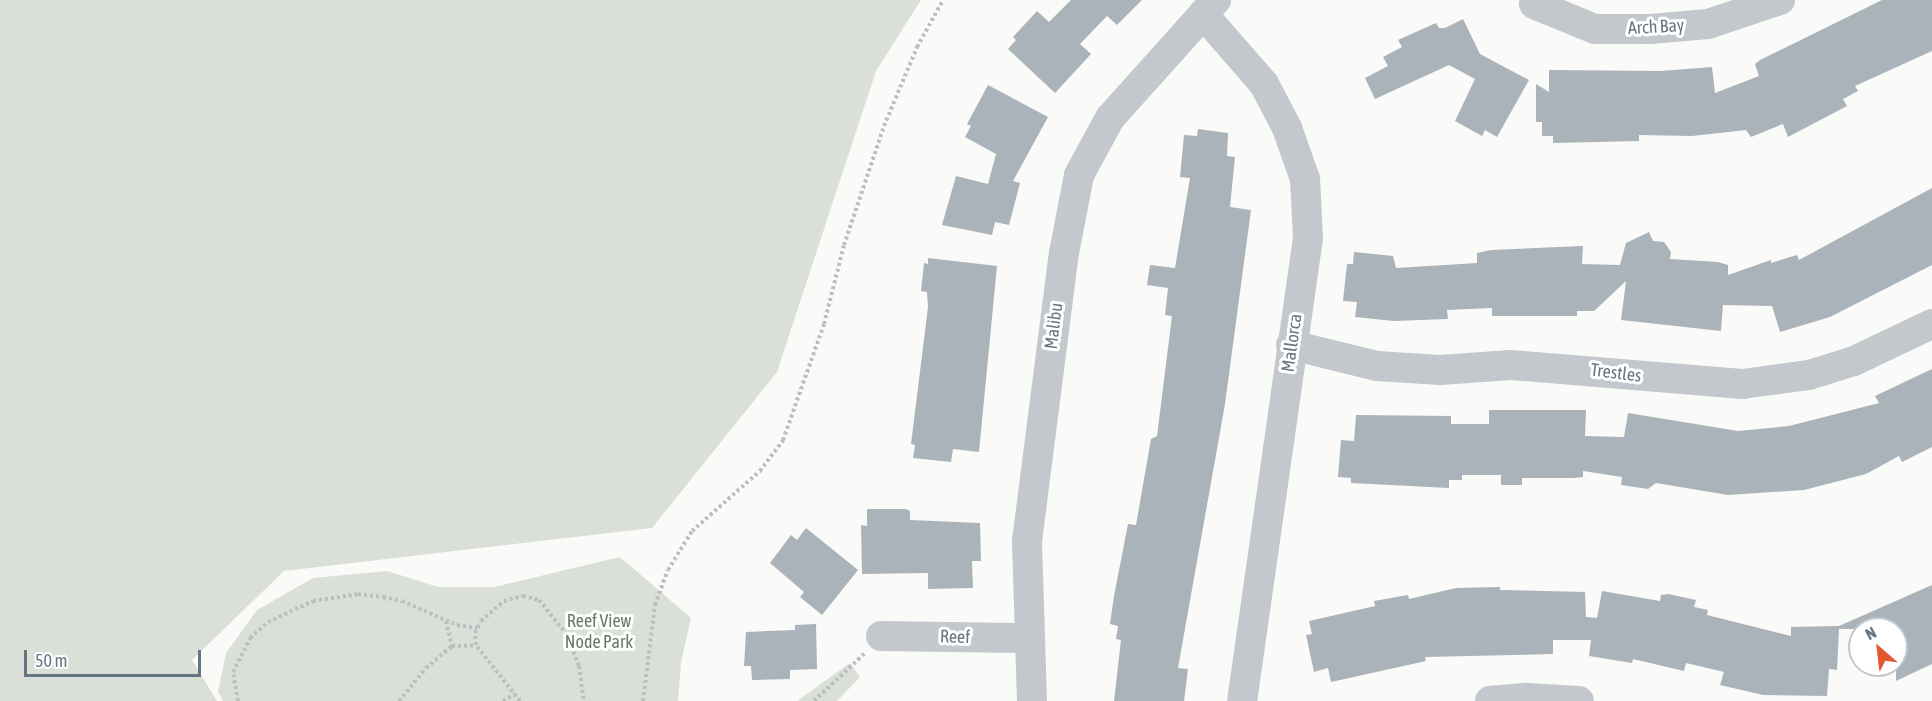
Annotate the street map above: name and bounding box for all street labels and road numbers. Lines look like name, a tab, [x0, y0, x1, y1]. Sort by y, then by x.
street label: Arch Bay	[1627, 15, 1685, 39]
street label: Malibu	[1040, 302, 1068, 350]
street label: Mallorca	[1277, 312, 1307, 374]
street label: Trestles	[1589, 359, 1643, 387]
street label: Reef	[940, 626, 970, 648]

